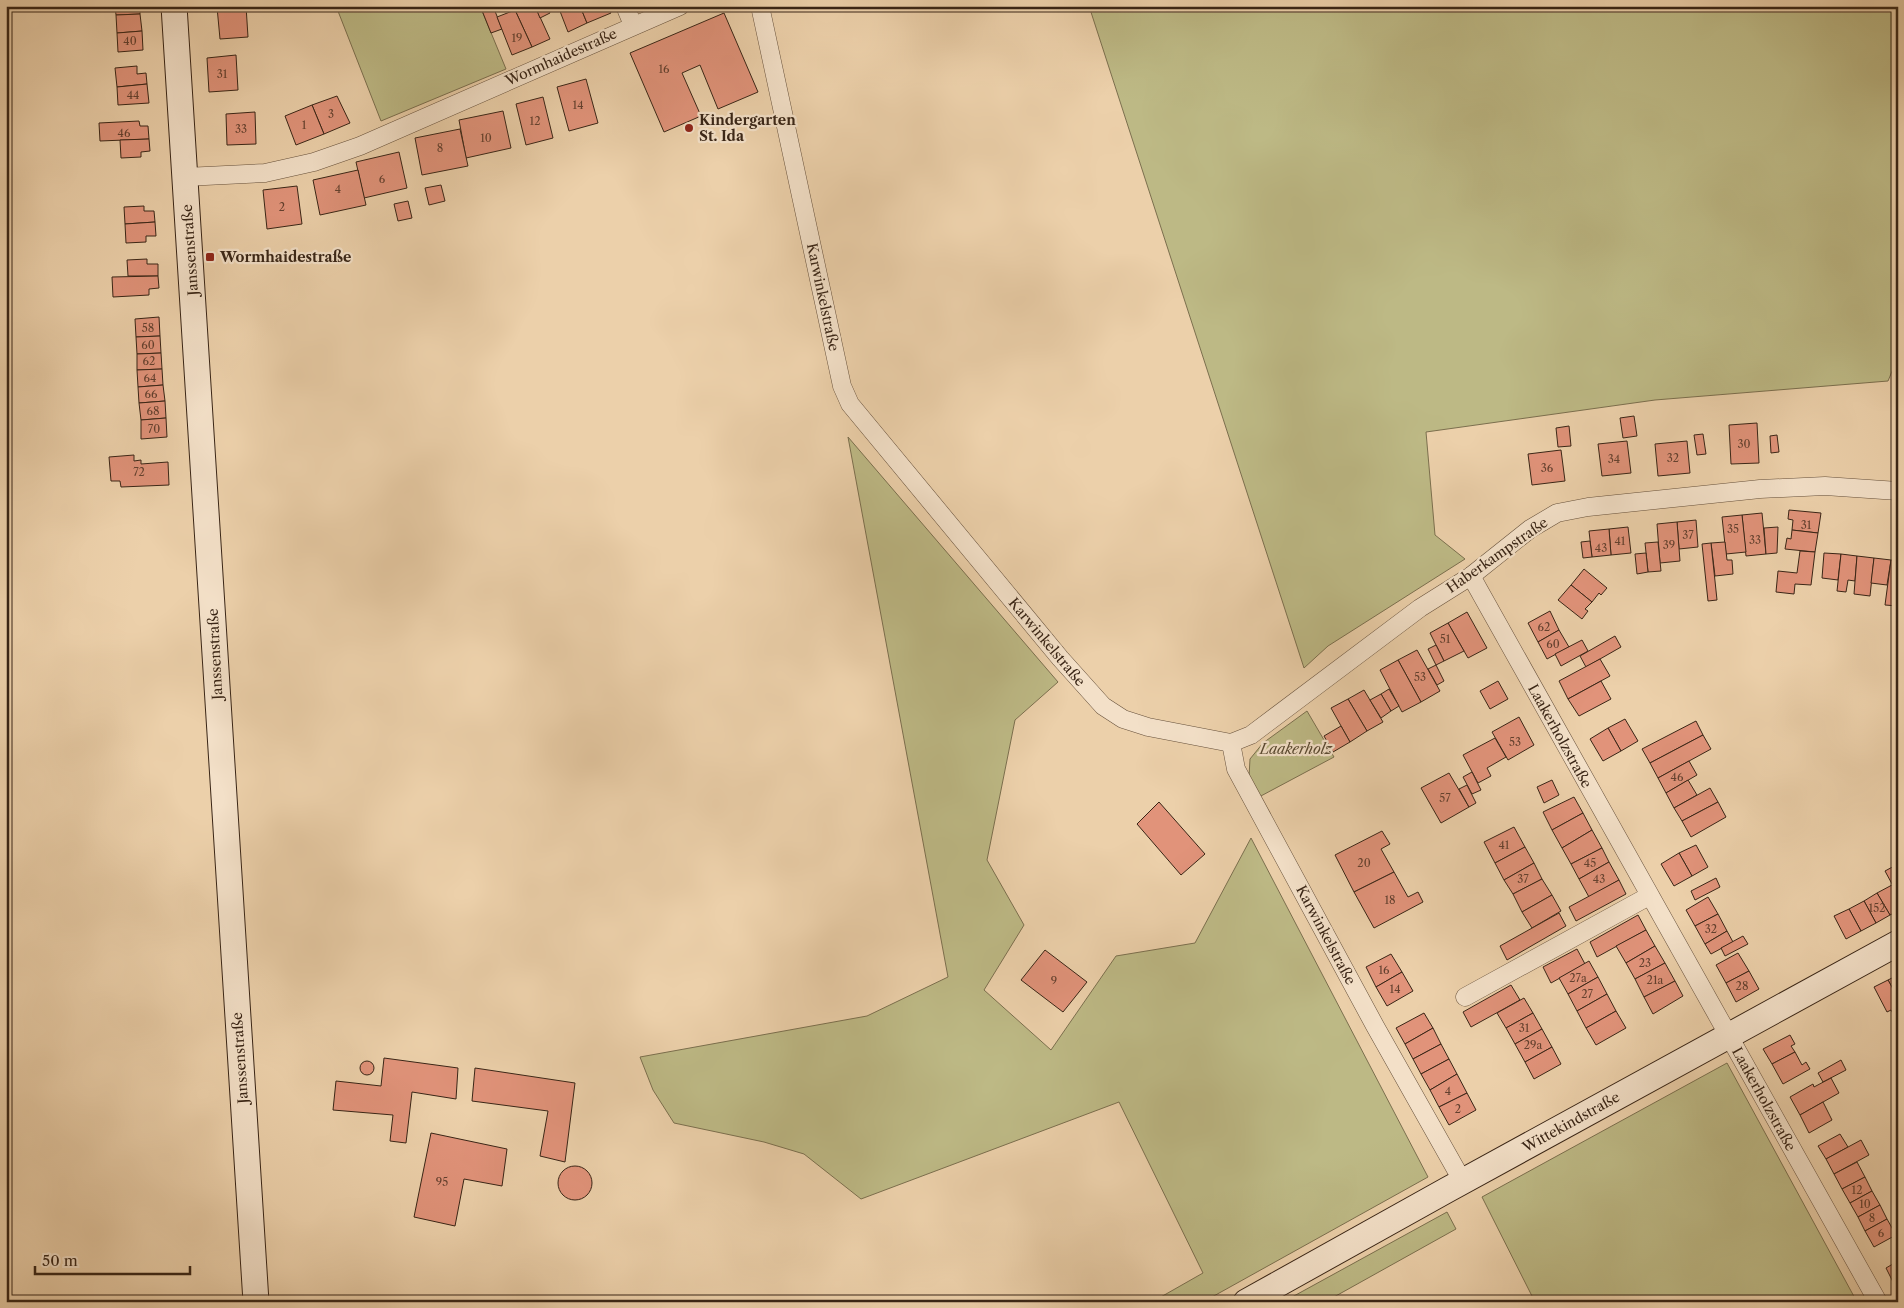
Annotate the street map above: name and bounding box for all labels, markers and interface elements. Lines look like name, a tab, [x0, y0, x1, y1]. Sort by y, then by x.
street label: Wormhaidestraße	[502, 24, 620, 90]
house number: 19	[511, 31, 523, 45]
house number: 40	[123, 34, 137, 48]
house number: 16	[658, 62, 670, 76]
house number: 31	[217, 67, 228, 81]
house number: 44	[127, 88, 139, 102]
house number: 14	[573, 98, 583, 112]
house number: 3	[328, 107, 334, 121]
place label: Kindergarten St. Ida	[699, 111, 796, 145]
house number: 12	[530, 114, 540, 128]
house number: 1	[302, 118, 307, 132]
house number: 33	[235, 122, 247, 136]
marker: Kindergarten St. Ida	[683, 122, 695, 134]
house number: 46	[118, 126, 131, 140]
house number: 10	[480, 131, 492, 145]
house number: 8	[437, 141, 443, 155]
house number: 6	[379, 172, 386, 186]
house number: 4	[335, 182, 341, 196]
house number: 2	[279, 200, 285, 214]
street label: Janssenstraße	[178, 204, 202, 298]
street label: Karwinkelstraße	[803, 241, 843, 353]
place label: Wormhaidestraße	[219, 248, 351, 266]
marker: Wormhaidestraße	[204, 251, 216, 263]
house number: 58	[142, 321, 154, 335]
house number: 60	[141, 338, 155, 352]
house number: 62	[143, 354, 155, 368]
house number: 64	[144, 371, 156, 385]
house number: 66	[145, 387, 158, 401]
house number: 68	[147, 404, 159, 418]
house number: 70	[148, 422, 160, 436]
house number: 30	[1737, 437, 1751, 451]
house number: 32	[1667, 451, 1679, 465]
house number: 34	[1608, 452, 1620, 466]
house number: 36	[1541, 461, 1554, 475]
house number: 72	[133, 465, 145, 479]
street label: Haberkampstraße	[1443, 513, 1551, 597]
house number: 31	[1801, 518, 1812, 532]
house number: 35	[1727, 522, 1739, 536]
house number: 37	[1682, 528, 1694, 542]
house number: 33	[1749, 533, 1761, 547]
house number: 41	[1615, 534, 1626, 548]
house number: 39	[1663, 538, 1675, 552]
house number: 43	[1595, 541, 1607, 555]
street label: Karwinkelstraße	[1005, 594, 1089, 690]
street label: Janssenstraße	[204, 608, 226, 702]
house number: 62	[1538, 620, 1550, 634]
house number: 51	[1440, 632, 1451, 646]
house number: 60	[1546, 637, 1560, 651]
house number: 53	[1414, 670, 1426, 684]
street label: Laakerholzstraße	[1524, 681, 1596, 791]
house number: 53	[1509, 735, 1521, 749]
park label: Laakerholz	[1259, 740, 1334, 758]
house number: 46	[1671, 770, 1684, 784]
house number: 57	[1439, 791, 1451, 805]
house number: 41	[1499, 838, 1510, 852]
house number: 20	[1357, 856, 1371, 870]
house number: 45	[1584, 856, 1596, 870]
house number: 37	[1517, 872, 1529, 886]
house number: 43	[1593, 872, 1605, 886]
street label: Karwinkelstraße	[1292, 882, 1360, 988]
house number: 18	[1384, 893, 1396, 907]
house number: 152	[1869, 901, 1885, 915]
house number: 32	[1705, 922, 1717, 936]
house number: 23	[1639, 956, 1651, 970]
house number: 16	[1378, 963, 1390, 977]
house number: 27a	[1569, 971, 1587, 985]
house number: 21a	[1647, 973, 1664, 987]
house number: 9	[1051, 974, 1057, 988]
house number: 28	[1736, 979, 1748, 993]
house number: 14	[1390, 982, 1400, 996]
house number: 27	[1581, 987, 1593, 1001]
street label: Janssenstraße	[228, 1012, 252, 1106]
house number: 31	[1519, 1021, 1530, 1035]
house number: 29a	[1524, 1038, 1542, 1052]
street label: Laakerholzstraße	[1728, 1044, 1800, 1154]
house number: 4	[1445, 1084, 1451, 1098]
street label: Wittekindstraße	[1518, 1088, 1623, 1157]
house number: 2	[1455, 1102, 1461, 1116]
house number: 95	[436, 1175, 448, 1189]
house number: 12	[1852, 1183, 1862, 1197]
house number: 10	[1859, 1197, 1871, 1211]
house number: 8	[1869, 1211, 1875, 1225]
house number: 6	[1878, 1226, 1885, 1240]
scale bar	[35, 1243, 190, 1275]
text: 50 m	[42, 1251, 78, 1270]

